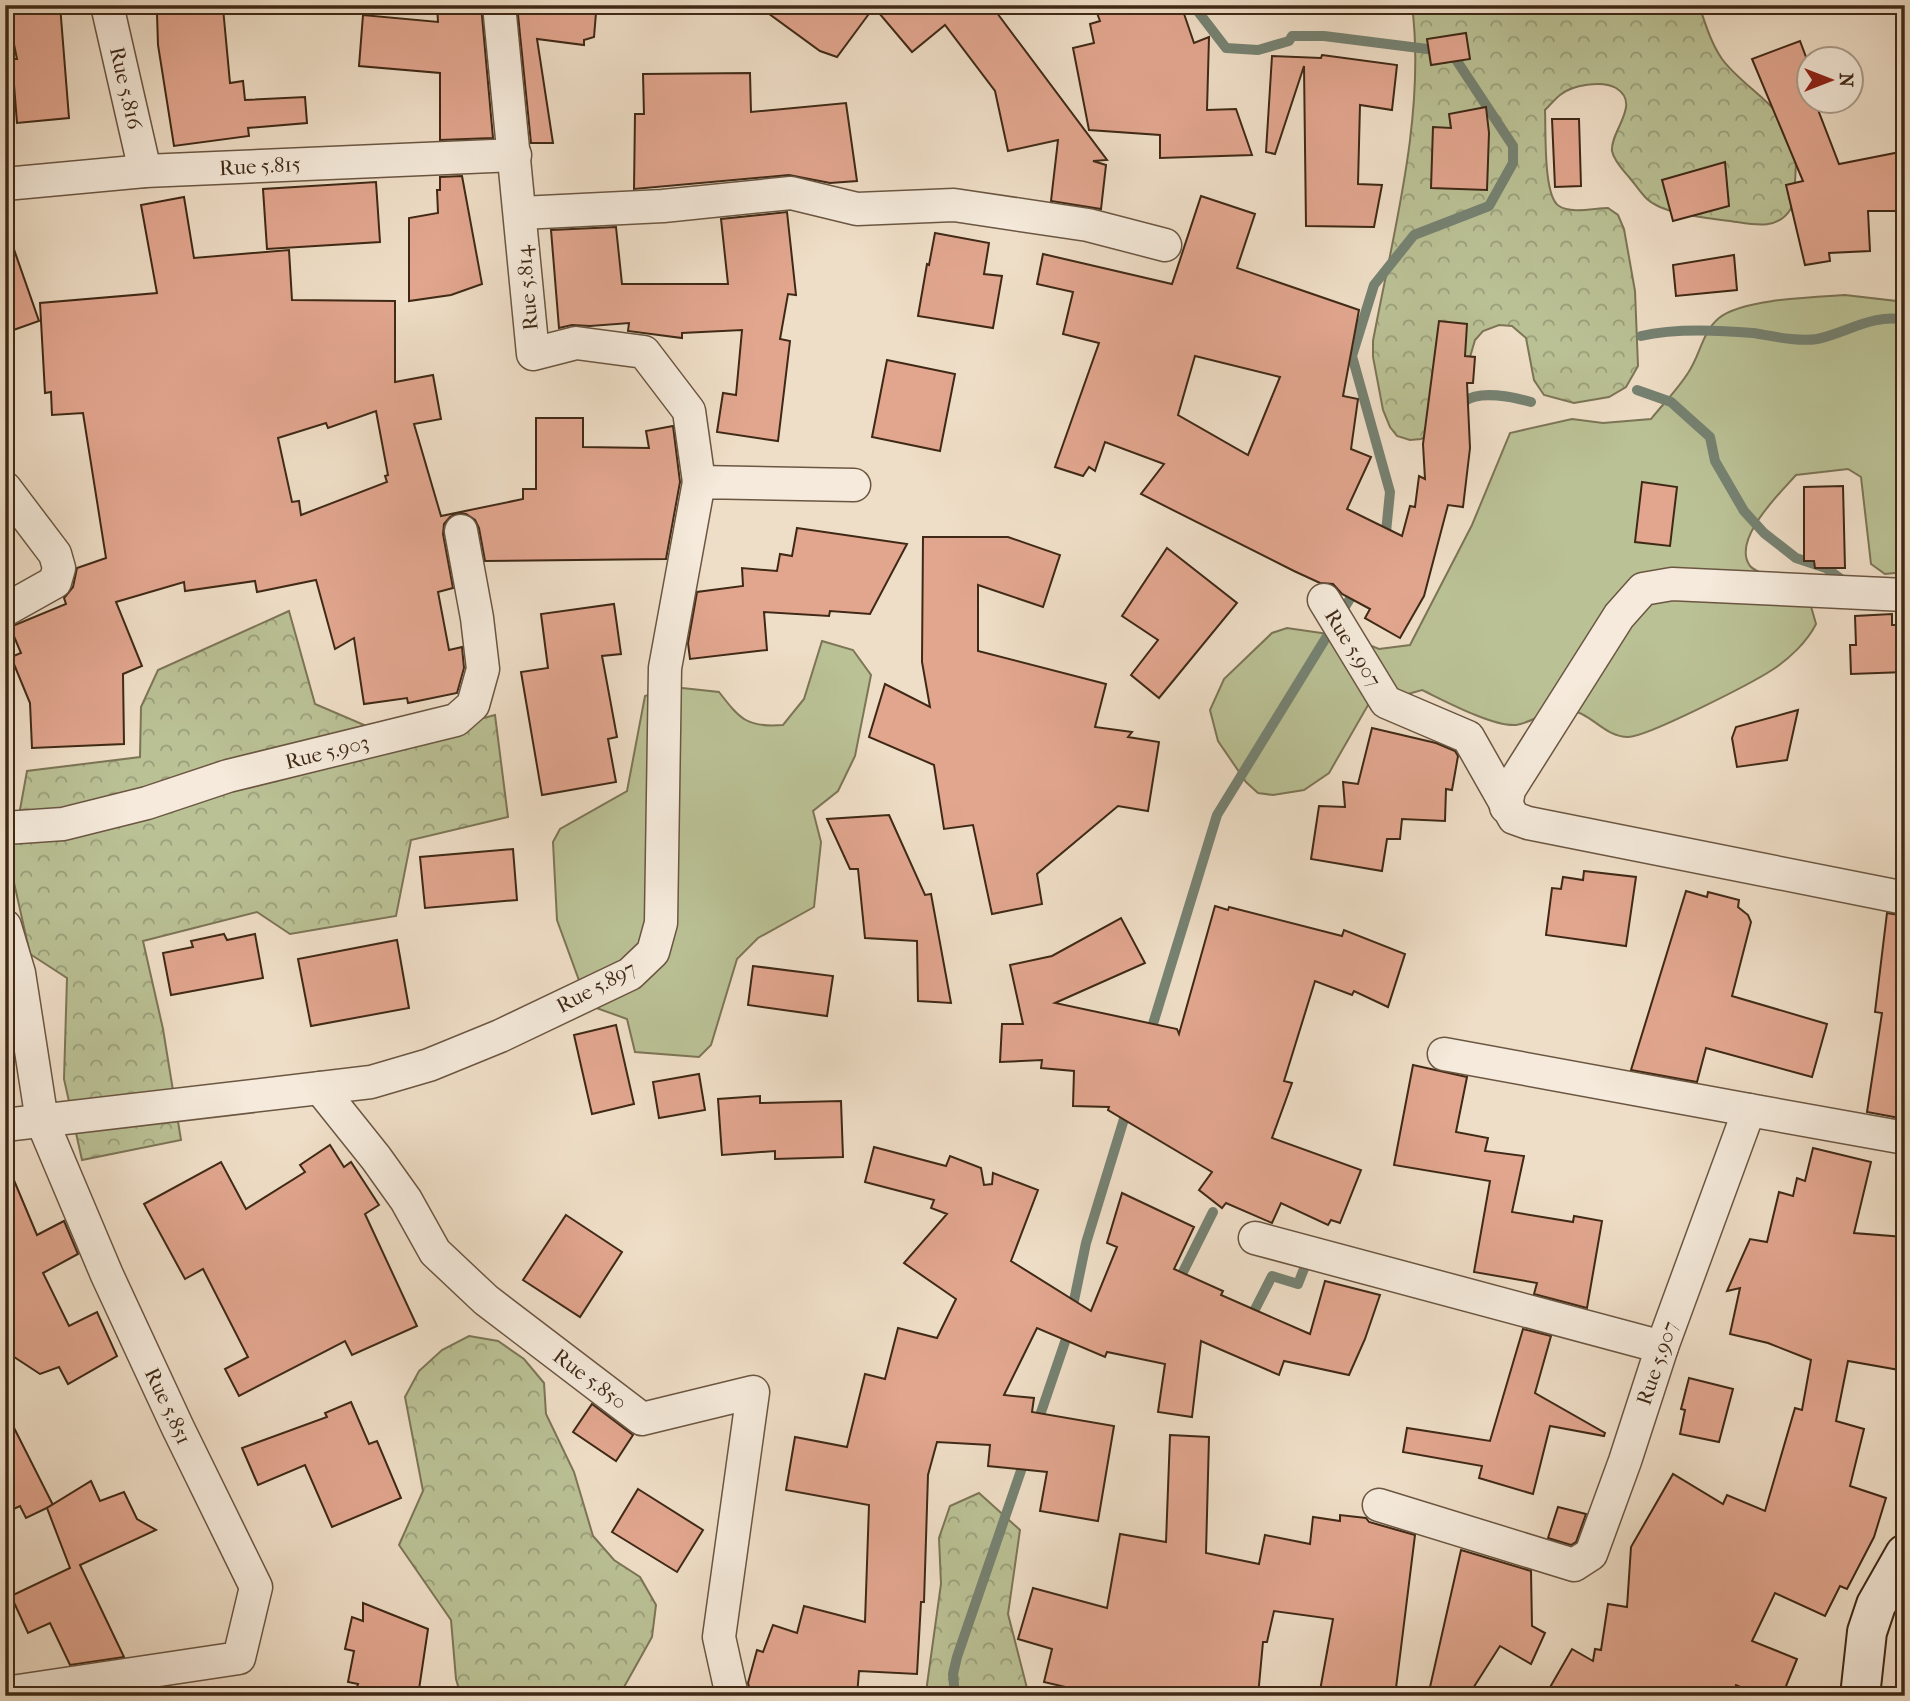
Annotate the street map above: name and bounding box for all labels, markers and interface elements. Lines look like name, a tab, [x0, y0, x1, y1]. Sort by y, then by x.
street label: Rue 5.816	[105, 44, 147, 132]
north arrow	[1794, 46, 1864, 116]
text: N	[1835, 73, 1857, 88]
street label: Rue 5.815	[219, 152, 301, 180]
street label: Rue 5.814	[511, 244, 543, 331]
street label: Rue 5.907	[1320, 605, 1386, 691]
street label: Rue 5.903	[283, 730, 371, 774]
street label: Rue 5.897	[552, 956, 640, 1018]
street label: Rue 5.907	[1631, 1318, 1683, 1408]
street label: Rue 5.850	[548, 1344, 632, 1414]
street label: Rue 5.851	[140, 1364, 196, 1448]

